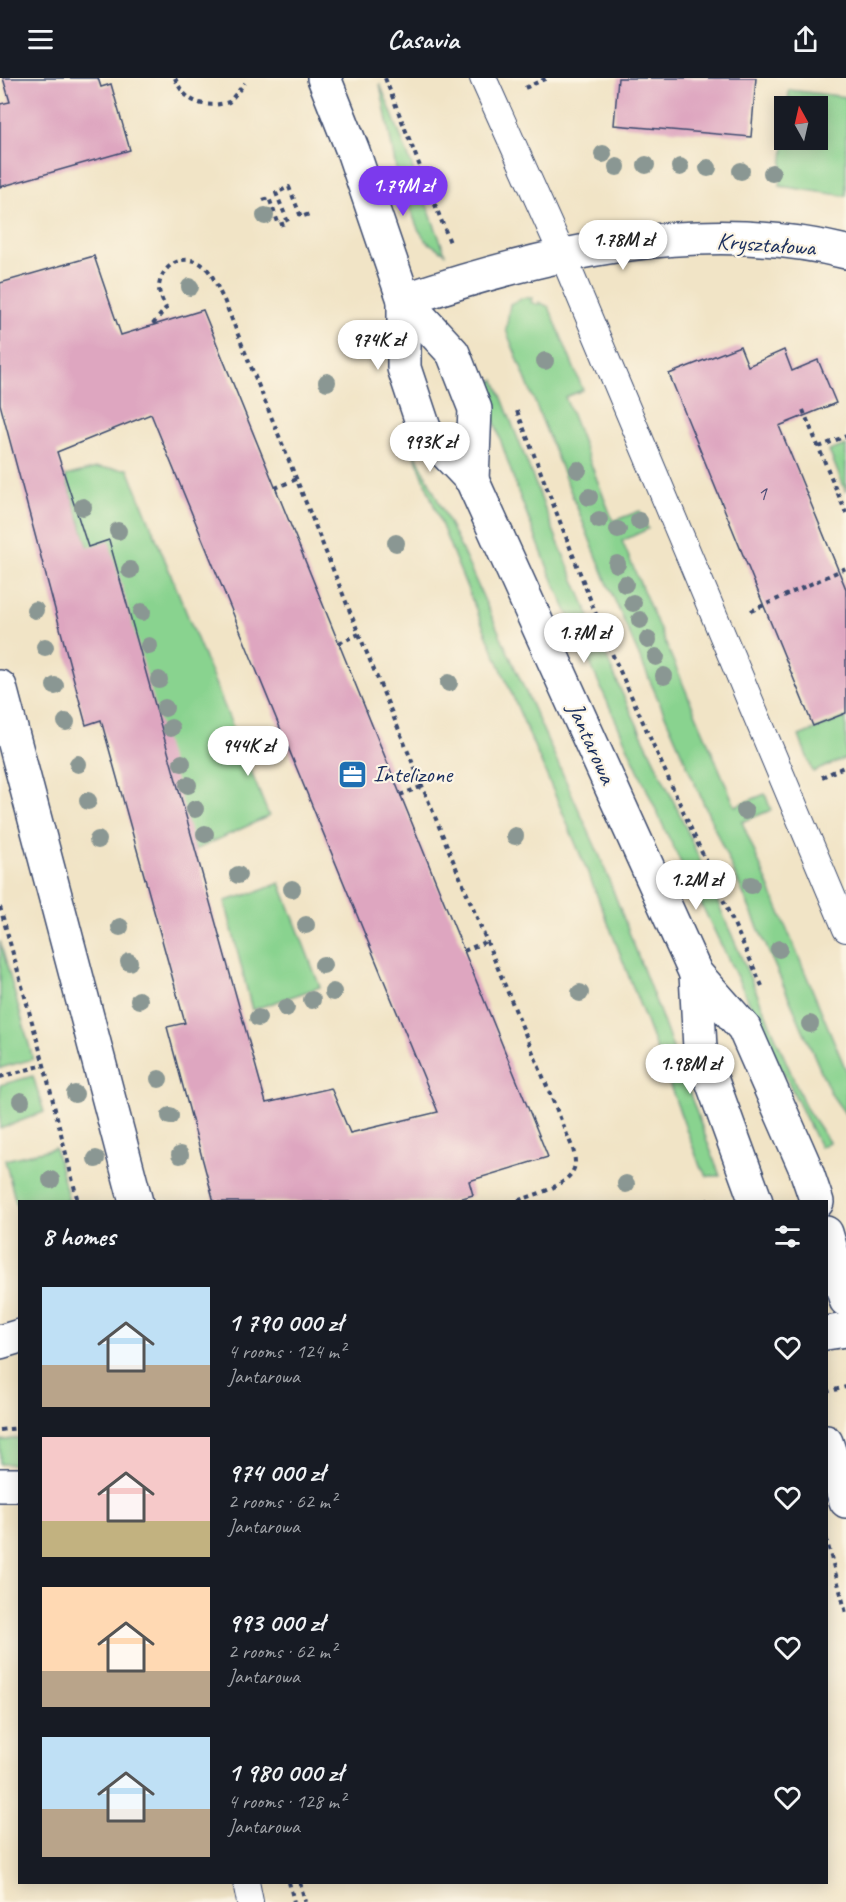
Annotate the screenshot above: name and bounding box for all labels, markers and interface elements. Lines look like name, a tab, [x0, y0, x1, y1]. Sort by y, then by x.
text: Casavia	[387, 22, 459, 56]
icon: menu	[24, 23, 57, 56]
icon: share	[789, 23, 822, 56]
north arrow	[774, 96, 828, 150]
map controls	[774, 96, 828, 150]
pin: 1.79M zł	[341, 166, 465, 217]
text: 1.79M zł	[373, 173, 433, 198]
pin: 1.78M zł	[561, 220, 685, 271]
street label: Kryształowa	[716, 226, 818, 262]
text: 1.78M zł	[592, 227, 654, 252]
pin: 974K zł	[323, 320, 433, 371]
text: 974K zł	[352, 327, 404, 352]
pin: 993K zł	[375, 422, 485, 473]
text: 993K zł	[404, 429, 456, 454]
house number: 1	[757, 480, 768, 506]
pin: 1.7M zł	[529, 613, 639, 664]
text: 1.7M zł	[558, 620, 610, 645]
street label: Jantarowa	[560, 697, 624, 790]
pin: 944K zł	[193, 726, 303, 777]
text: 944K zł	[222, 733, 274, 758]
office icon: Intelizone	[336, 758, 368, 790]
place label: Intelizone	[373, 759, 454, 789]
pin: 1.2M zł	[641, 860, 751, 911]
text: 1.2M zł	[670, 867, 722, 892]
pin: 1.98M zł	[628, 1044, 752, 1095]
text: 1.98M zł	[660, 1051, 720, 1076]
text: 8 homes	[42, 1220, 115, 1253]
icon: filters	[771, 1220, 804, 1253]
text: 1 790 000 zł	[228, 1306, 342, 1339]
icon: home	[90, 1311, 162, 1383]
icon: heart	[771, 1331, 804, 1364]
text: 4 rooms · 124 m²	[228, 1339, 345, 1364]
text: Jantarowa	[228, 1364, 300, 1389]
text: 974 000 zł	[228, 1456, 324, 1489]
icon: home	[90, 1461, 162, 1533]
icon: heart	[771, 1481, 804, 1514]
text: 2 rooms · 62 m²	[228, 1489, 336, 1514]
text: Jantarowa	[228, 1514, 300, 1539]
text: 993 000 zł	[228, 1606, 324, 1639]
icon: home	[90, 1611, 162, 1683]
icon: heart	[771, 1631, 804, 1664]
text: 2 rooms · 62 m²	[228, 1639, 336, 1664]
text: Jantarowa	[228, 1664, 300, 1689]
text: 1 980 000 zł	[228, 1756, 343, 1789]
icon: home	[90, 1761, 162, 1833]
icon: heart	[771, 1781, 804, 1814]
text: 4 rooms · 128 m²	[228, 1789, 345, 1814]
text: Jantarowa	[228, 1814, 300, 1839]

